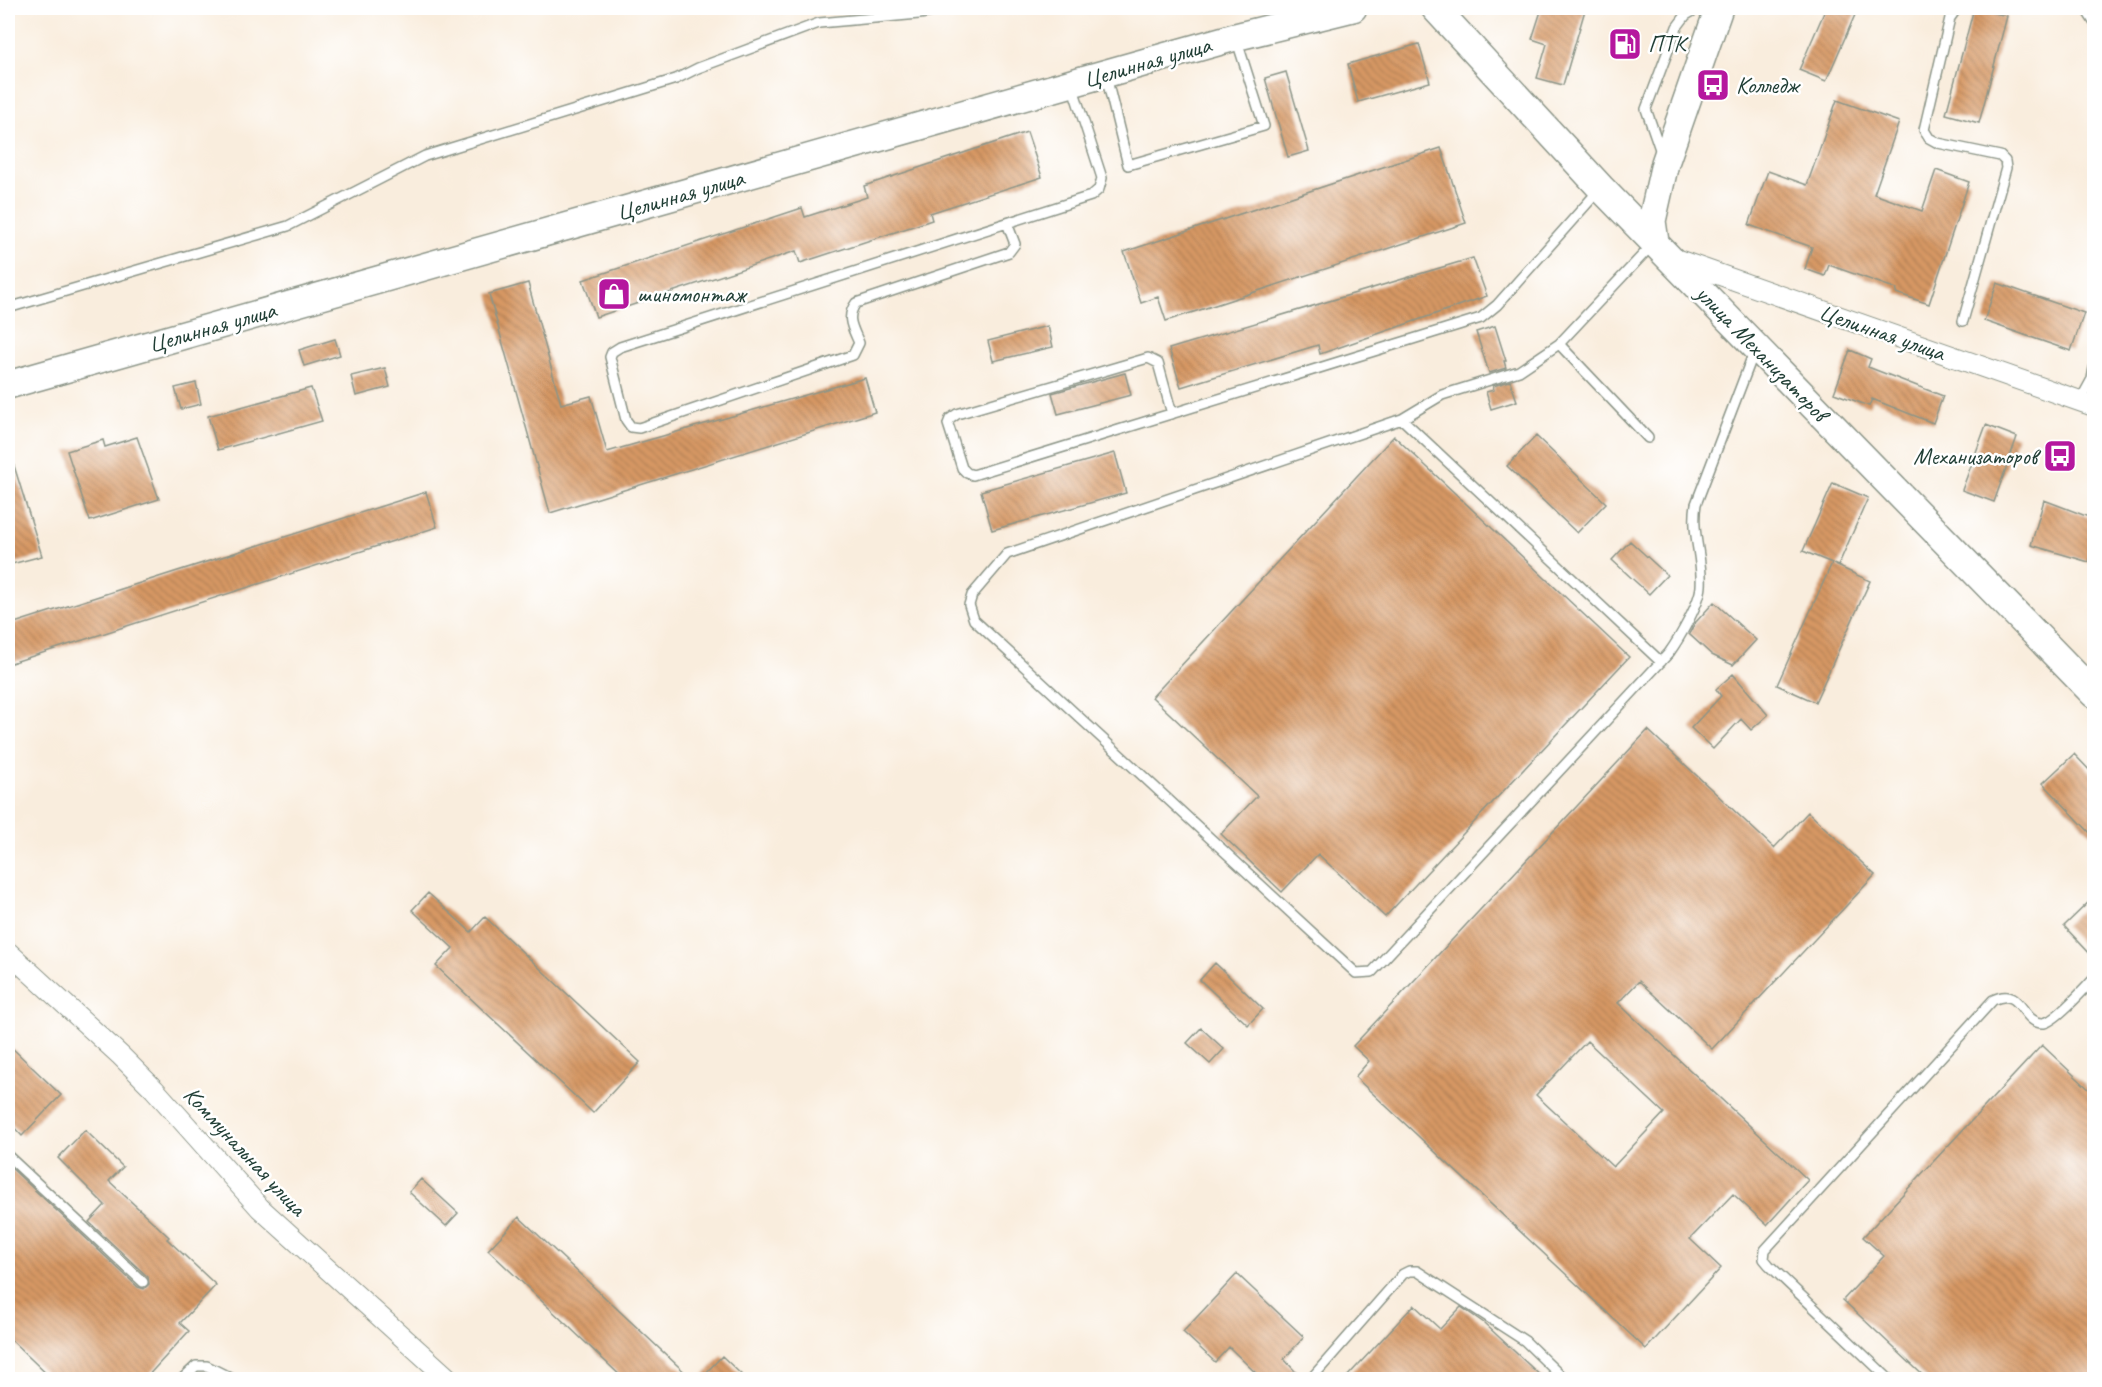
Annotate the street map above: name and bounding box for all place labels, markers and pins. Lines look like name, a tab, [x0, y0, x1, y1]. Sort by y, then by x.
fuel station icon: ПТК	[1607, 26, 1643, 62]
place label: ПТК	[1648, 29, 1689, 59]
bus stop icon: Колледж	[1695, 67, 1731, 103]
place label: Колледж	[1736, 70, 1801, 100]
shop icon: шиномонтаж	[596, 276, 632, 312]
place label: шиномонтаж	[637, 279, 748, 309]
bus stop icon: Механизаторов	[2042, 438, 2078, 474]
place label: Механизаторов	[1913, 441, 2042, 471]

